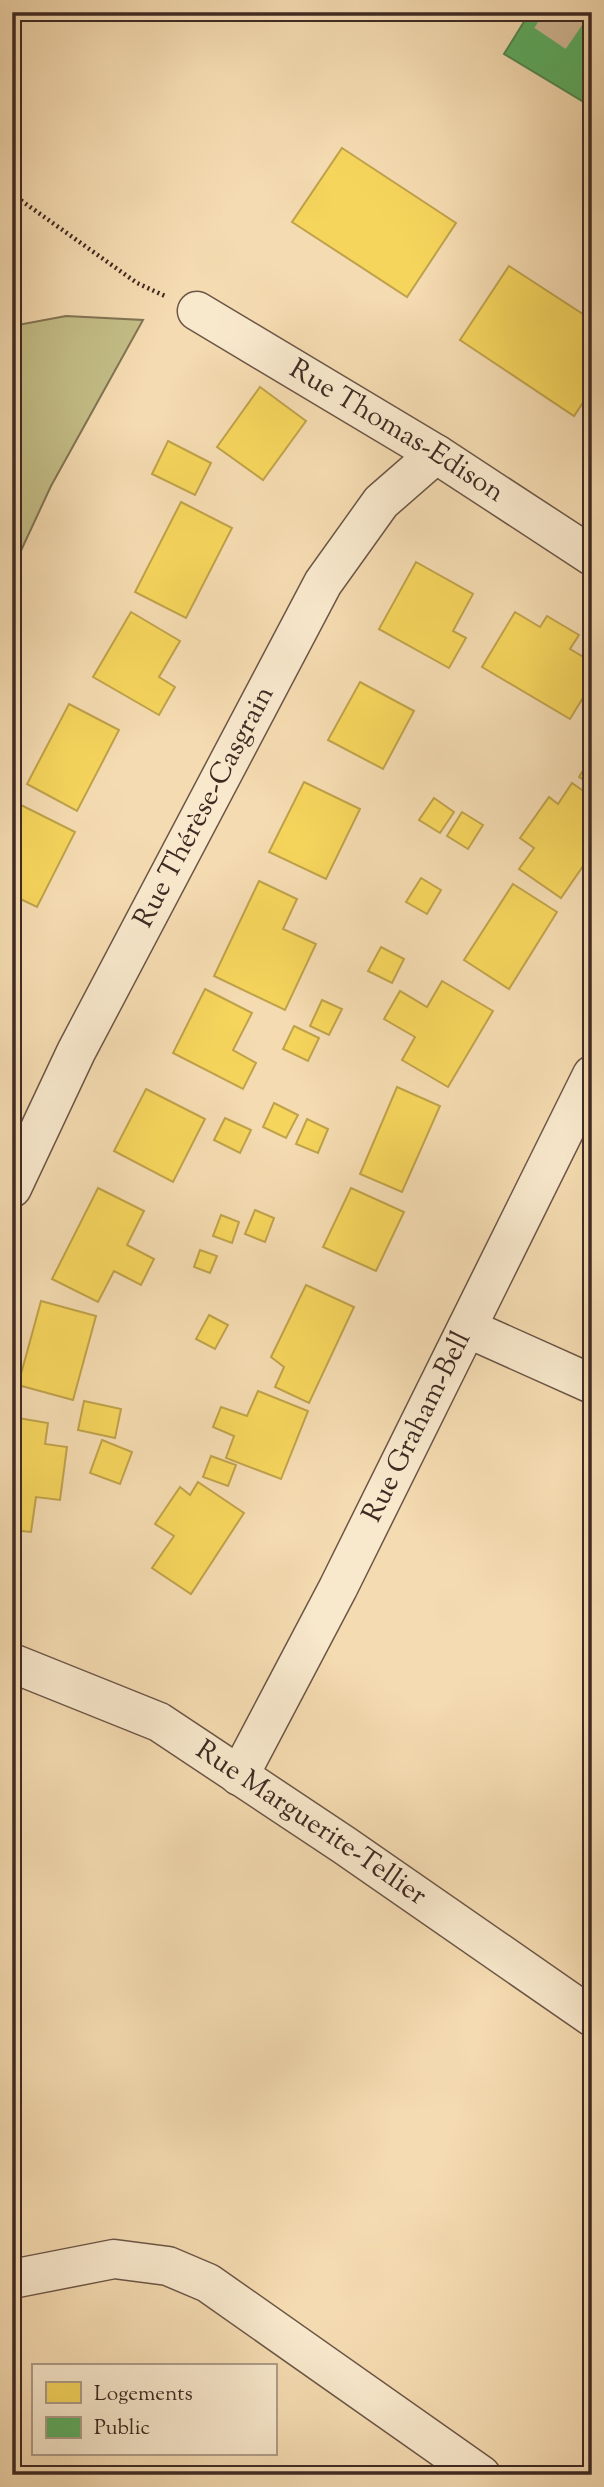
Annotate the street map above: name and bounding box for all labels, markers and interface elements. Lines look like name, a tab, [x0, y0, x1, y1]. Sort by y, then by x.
street label: Rue Thomas-Edison	[281, 350, 512, 513]
street label: Rue Thérèse-Casgrain	[125, 679, 285, 935]
street label: Rue Graham-Bell	[353, 1325, 482, 1530]
street label: Rue Marguerite-Tellier	[187, 1731, 435, 1916]
legend	[32, 2364, 276, 2456]
text: Logements	[94, 2380, 193, 2410]
text: Public	[94, 2414, 150, 2444]

